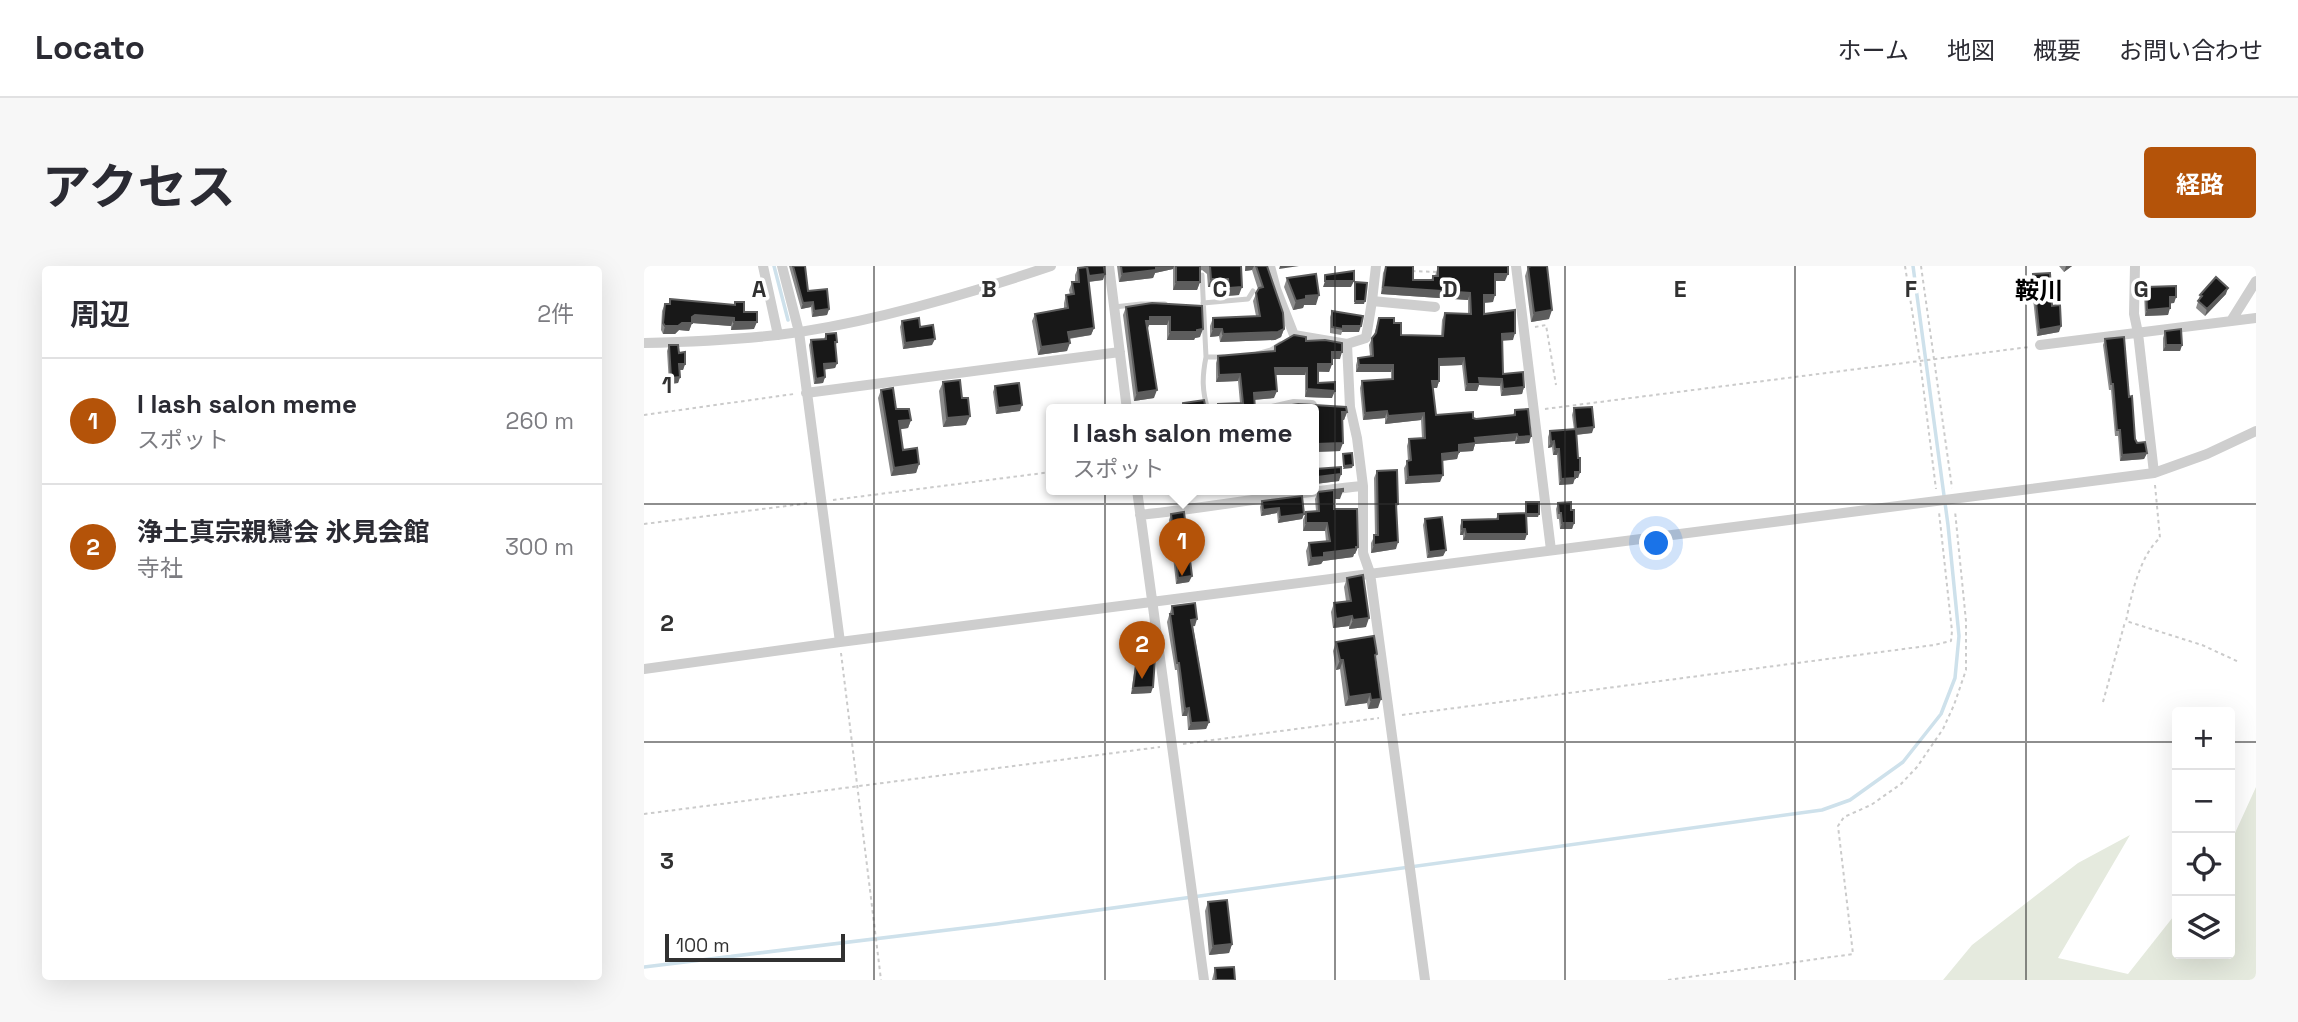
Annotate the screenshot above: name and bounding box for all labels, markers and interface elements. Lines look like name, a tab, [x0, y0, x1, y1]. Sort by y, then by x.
text: Locato	[35, 27, 145, 69]
text: ホーム	[1838, 35, 1909, 66]
text: 地図	[1947, 35, 1995, 66]
text: 概要	[2033, 35, 2081, 66]
text: お問い合わせ	[2119, 35, 2263, 66]
button: 経路	[2144, 147, 2256, 218]
text: アクセス	[42, 156, 236, 218]
text: A	[752, 274, 767, 304]
text: B	[981, 274, 997, 304]
text: C	[1213, 274, 1227, 304]
text: D	[1442, 274, 1458, 304]
text: E	[1674, 274, 1686, 304]
text: F	[1905, 274, 1917, 304]
text: G	[2133, 274, 2149, 304]
district label: 鞍川	[2015, 275, 2063, 306]
text: 周辺	[70, 295, 130, 334]
text: 2件	[537, 299, 574, 329]
text: 1	[662, 370, 672, 400]
text: I lash salon meme	[137, 387, 357, 421]
popup	[1046, 404, 1319, 495]
text: 1	[88, 406, 98, 436]
text: 260 m	[506, 406, 574, 436]
text: I lash salon meme	[1073, 416, 1292, 450]
text: スポット	[137, 425, 229, 455]
text: スポット	[1073, 454, 1165, 484]
text: 浄土真宗親鸞会 氷見会館	[137, 515, 430, 549]
pin: 1	[1159, 518, 1205, 576]
your location	[1639, 526, 1673, 560]
text: 2	[86, 532, 100, 562]
text: 300 m	[505, 532, 574, 562]
text: 寺社	[137, 553, 183, 583]
text: 2	[660, 608, 674, 638]
pin: 2	[1119, 621, 1165, 679]
map controls	[2172, 707, 2235, 959]
button: +	[2172, 707, 2235, 770]
button: −	[2172, 770, 2235, 833]
button: locate	[2172, 833, 2235, 896]
text: 3	[660, 846, 674, 876]
button: layers	[2172, 896, 2235, 959]
scale bar	[665, 931, 845, 963]
text: 100 m	[676, 933, 730, 958]

